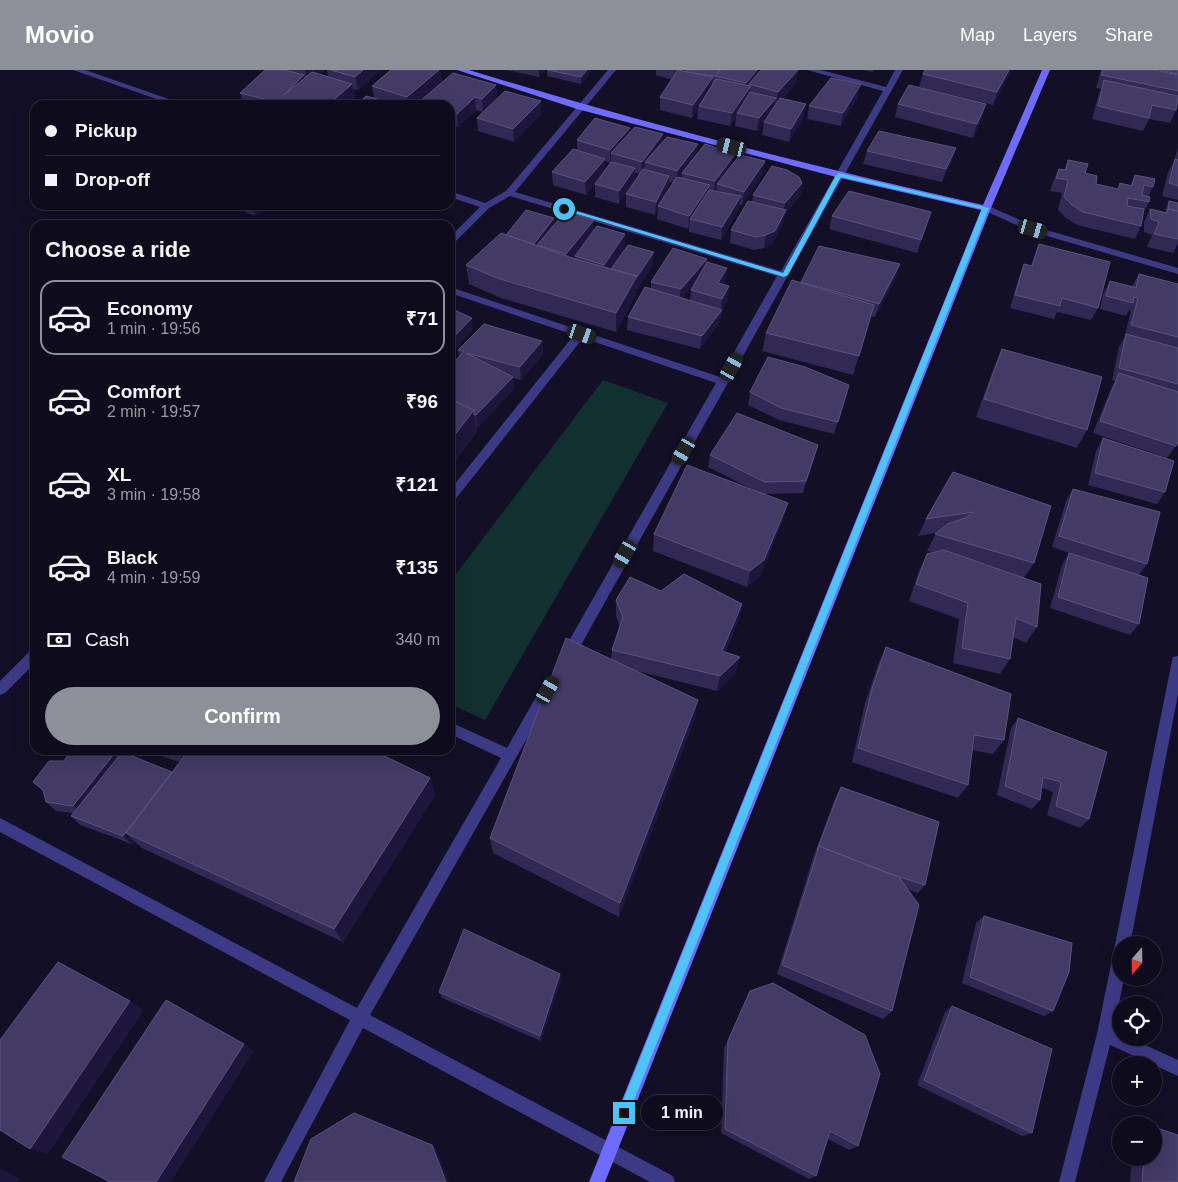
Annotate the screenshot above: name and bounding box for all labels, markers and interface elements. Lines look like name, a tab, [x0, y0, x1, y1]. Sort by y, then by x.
text: Movio	[25, 21, 94, 48]
text: Map	[960, 25, 995, 45]
text: Layers	[1023, 25, 1077, 45]
text: Share	[1105, 25, 1153, 45]
text: Pickup	[75, 120, 137, 141]
car	[715, 136, 748, 158]
text: Drop-off	[75, 169, 150, 190]
route start	[553, 198, 575, 220]
car	[1016, 218, 1049, 240]
text: Choose a ride	[45, 237, 190, 262]
icon: car	[47, 295, 92, 340]
text: Economy	[107, 298, 193, 319]
text: ₹71	[406, 308, 438, 329]
text: 1 min · 19:56	[107, 320, 200, 337]
car	[565, 322, 598, 346]
car	[718, 350, 745, 384]
icon: car	[47, 378, 92, 423]
text: Comfort	[107, 381, 181, 402]
text: ₹96	[406, 391, 438, 412]
text: 2 min · 19:57	[107, 403, 200, 420]
car	[670, 434, 697, 468]
icon: car	[47, 461, 92, 506]
text: XL	[107, 464, 131, 485]
text: ₹121	[395, 474, 438, 495]
text: 3 min · 19:58	[107, 486, 200, 503]
car	[611, 537, 638, 571]
icon: car	[47, 544, 92, 589]
text: Black	[107, 547, 158, 568]
text: ₹135	[395, 557, 438, 578]
text: 4 min · 19:59	[107, 569, 200, 586]
icon: cash	[45, 626, 73, 654]
text: Cash	[85, 629, 129, 650]
text: 340 m	[396, 631, 440, 648]
car	[534, 673, 561, 707]
button: Confirm	[45, 687, 440, 745]
north arrow	[1112, 936, 1162, 986]
map controls	[1112, 936, 1162, 1166]
button: locate	[1112, 996, 1162, 1046]
button: +	[1112, 1056, 1162, 1106]
callout: 1 min	[642, 1096, 724, 1130]
route end	[613, 1102, 635, 1124]
text: 1 min	[661, 1104, 703, 1121]
button: −	[1112, 1116, 1162, 1166]

